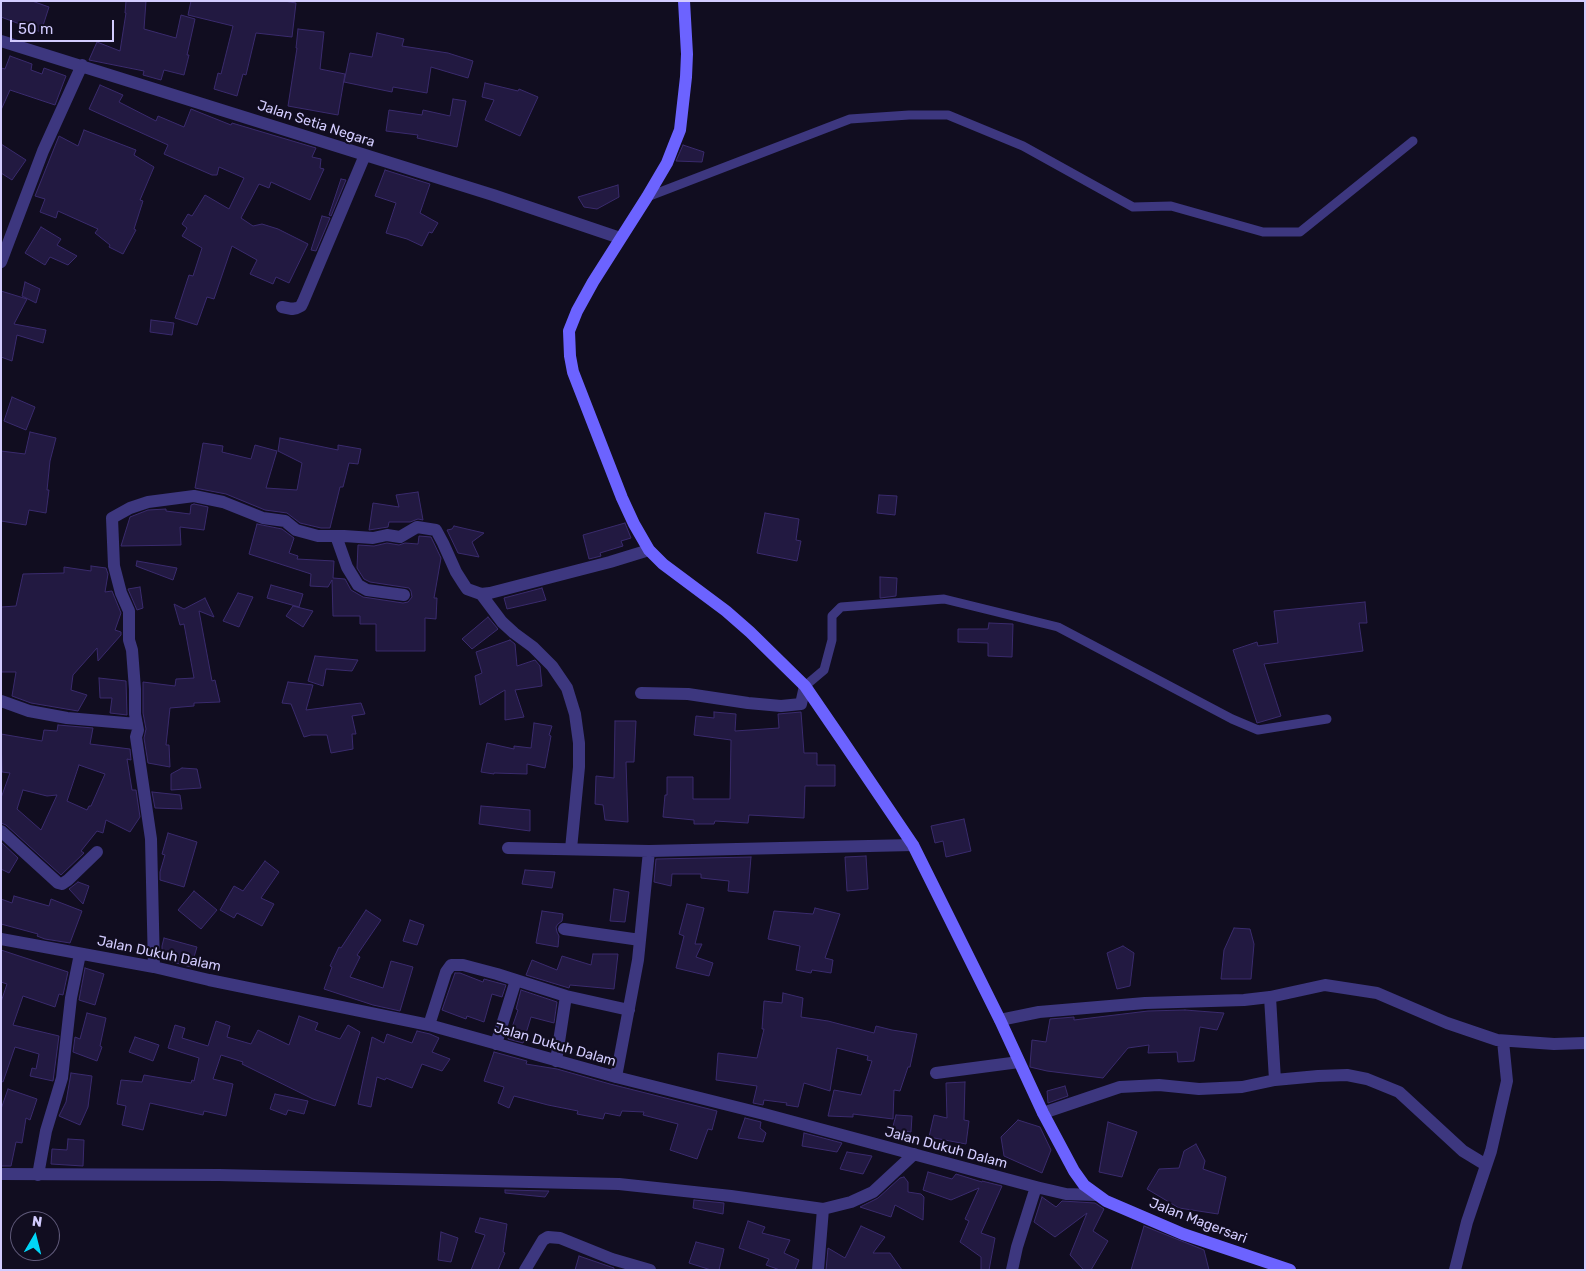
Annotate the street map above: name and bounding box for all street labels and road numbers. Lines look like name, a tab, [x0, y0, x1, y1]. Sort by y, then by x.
street label: Jalan Setia Negara	[255, 97, 377, 151]
street label: Jalan Dukuh Dalam	[96, 933, 222, 975]
street label: Jalan Dukuh Dalam	[492, 1020, 618, 1070]
street label: Jalan Dukuh Dalam	[883, 1124, 1009, 1172]
street label: Jalan Magersari	[1147, 1195, 1249, 1247]

